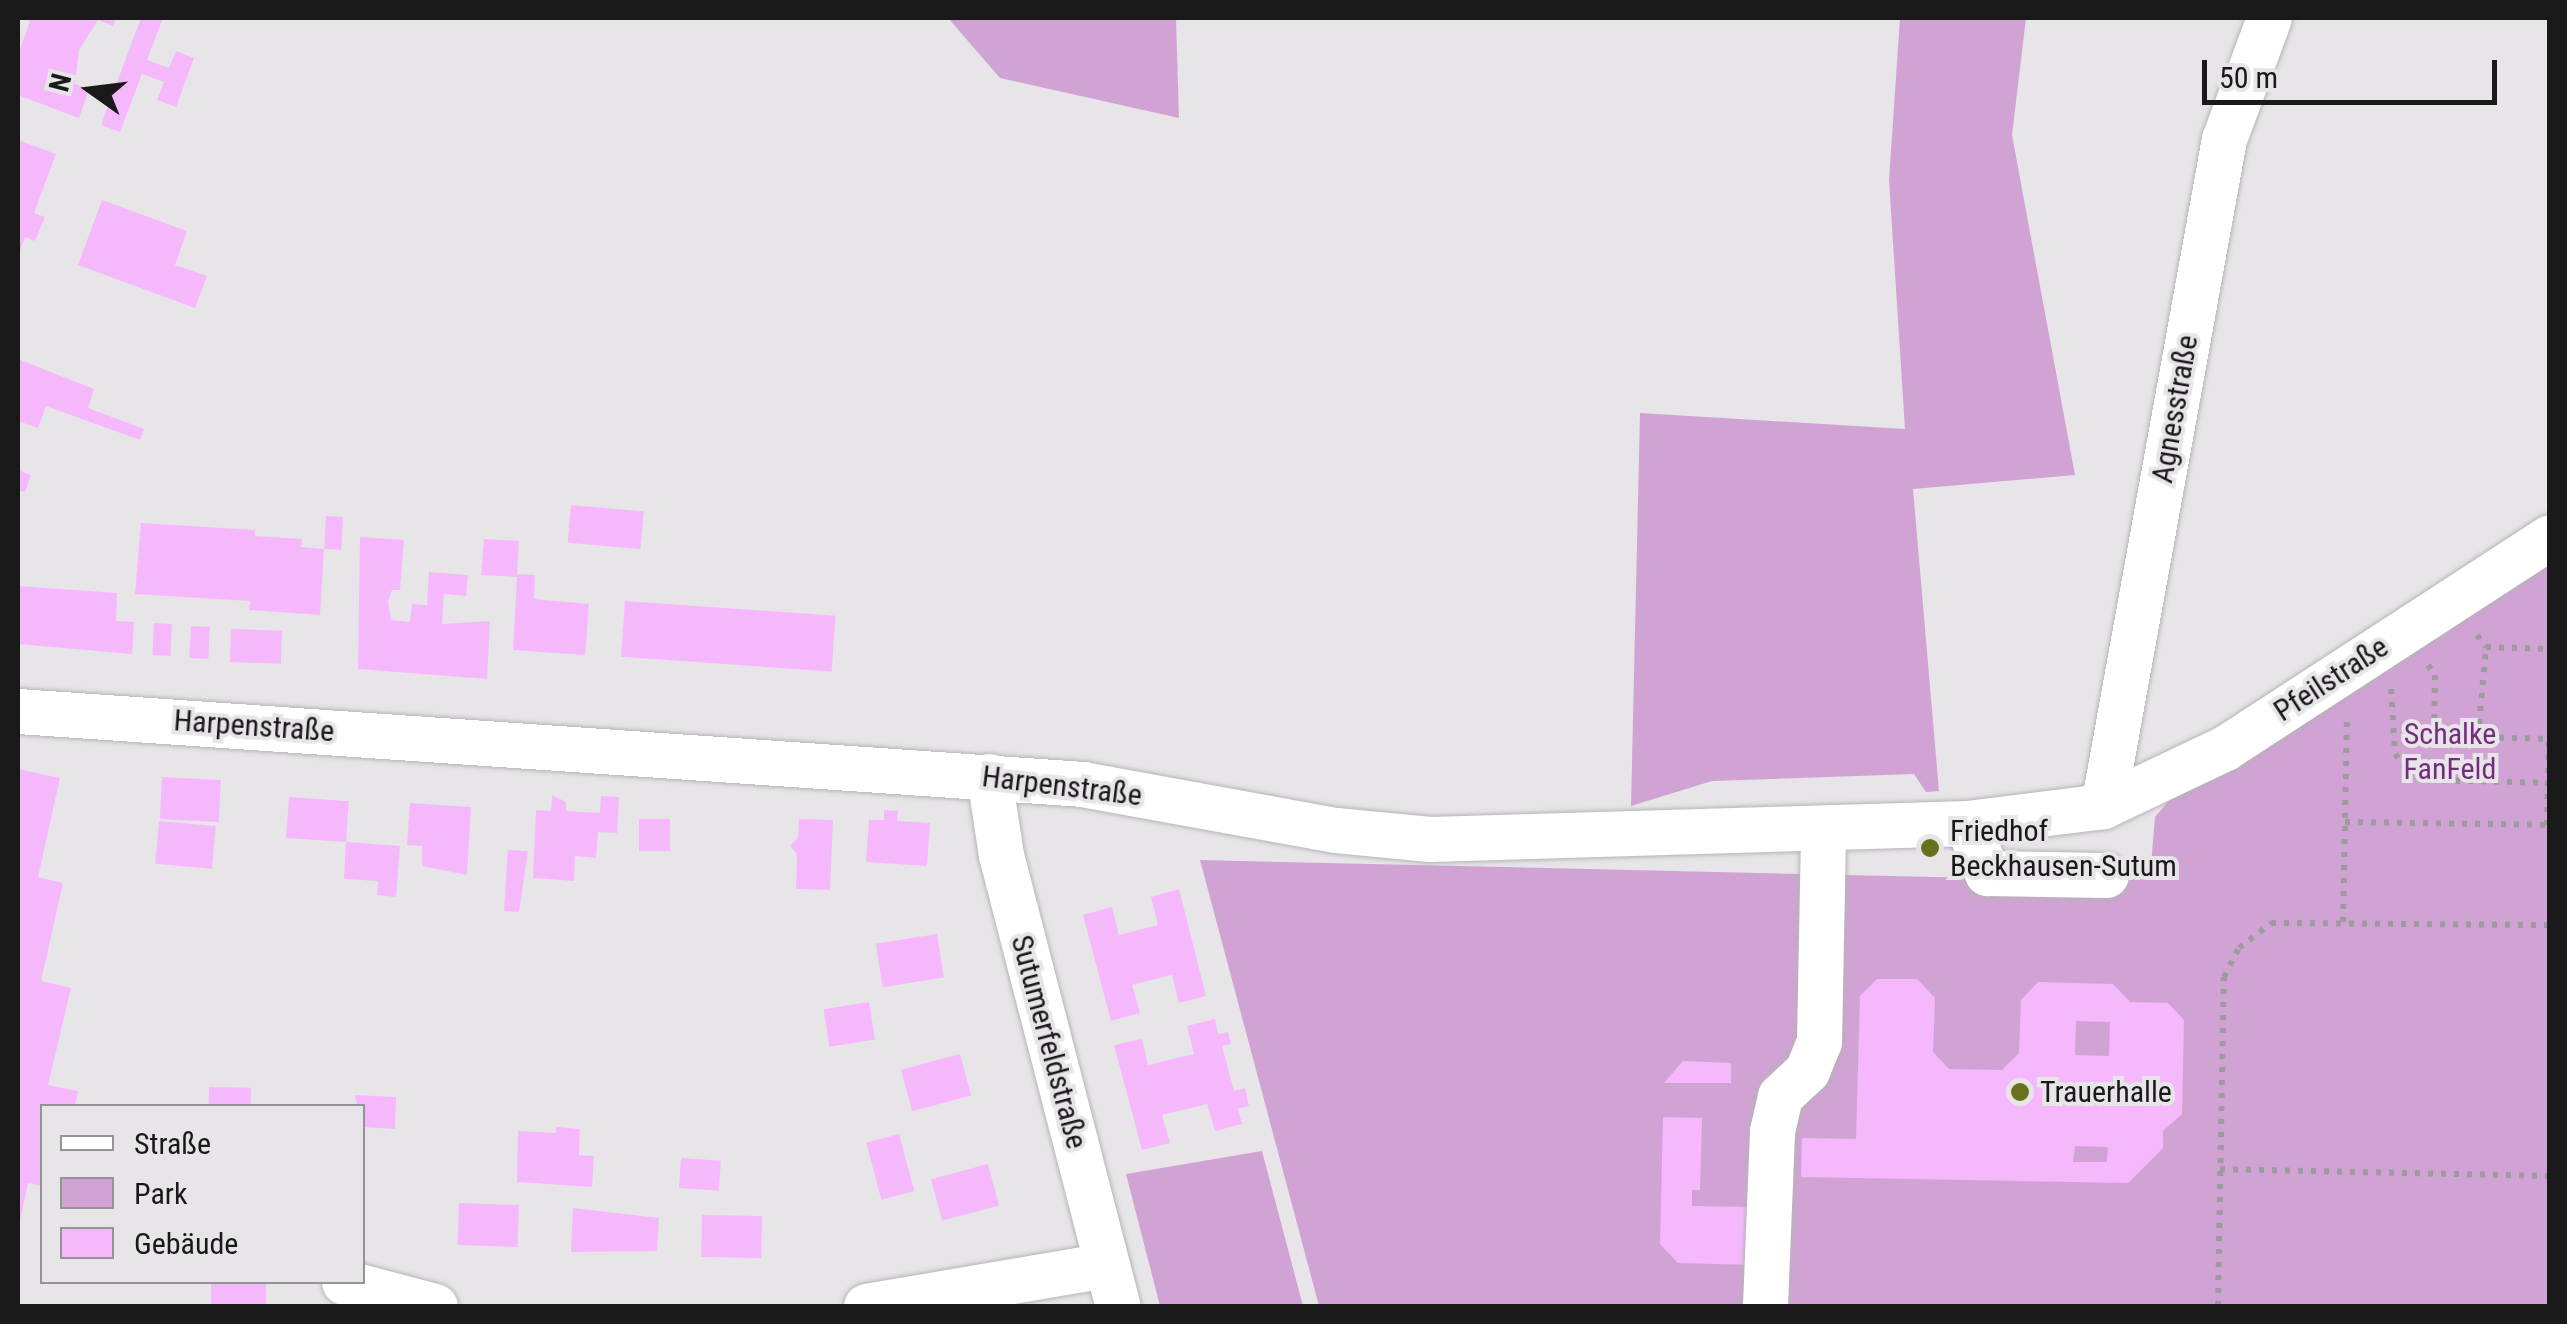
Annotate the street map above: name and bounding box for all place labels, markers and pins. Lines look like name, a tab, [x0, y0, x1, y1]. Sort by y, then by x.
place label: Friedhof Beckhausen-Sutum	[1950, 813, 2177, 884]
marker: Friedhof Beckhausen-Sutum	[1919, 837, 1941, 859]
place label: Trauerhalle	[2040, 1074, 2172, 1110]
marker: Trauerhalle	[2009, 1081, 2031, 1103]

